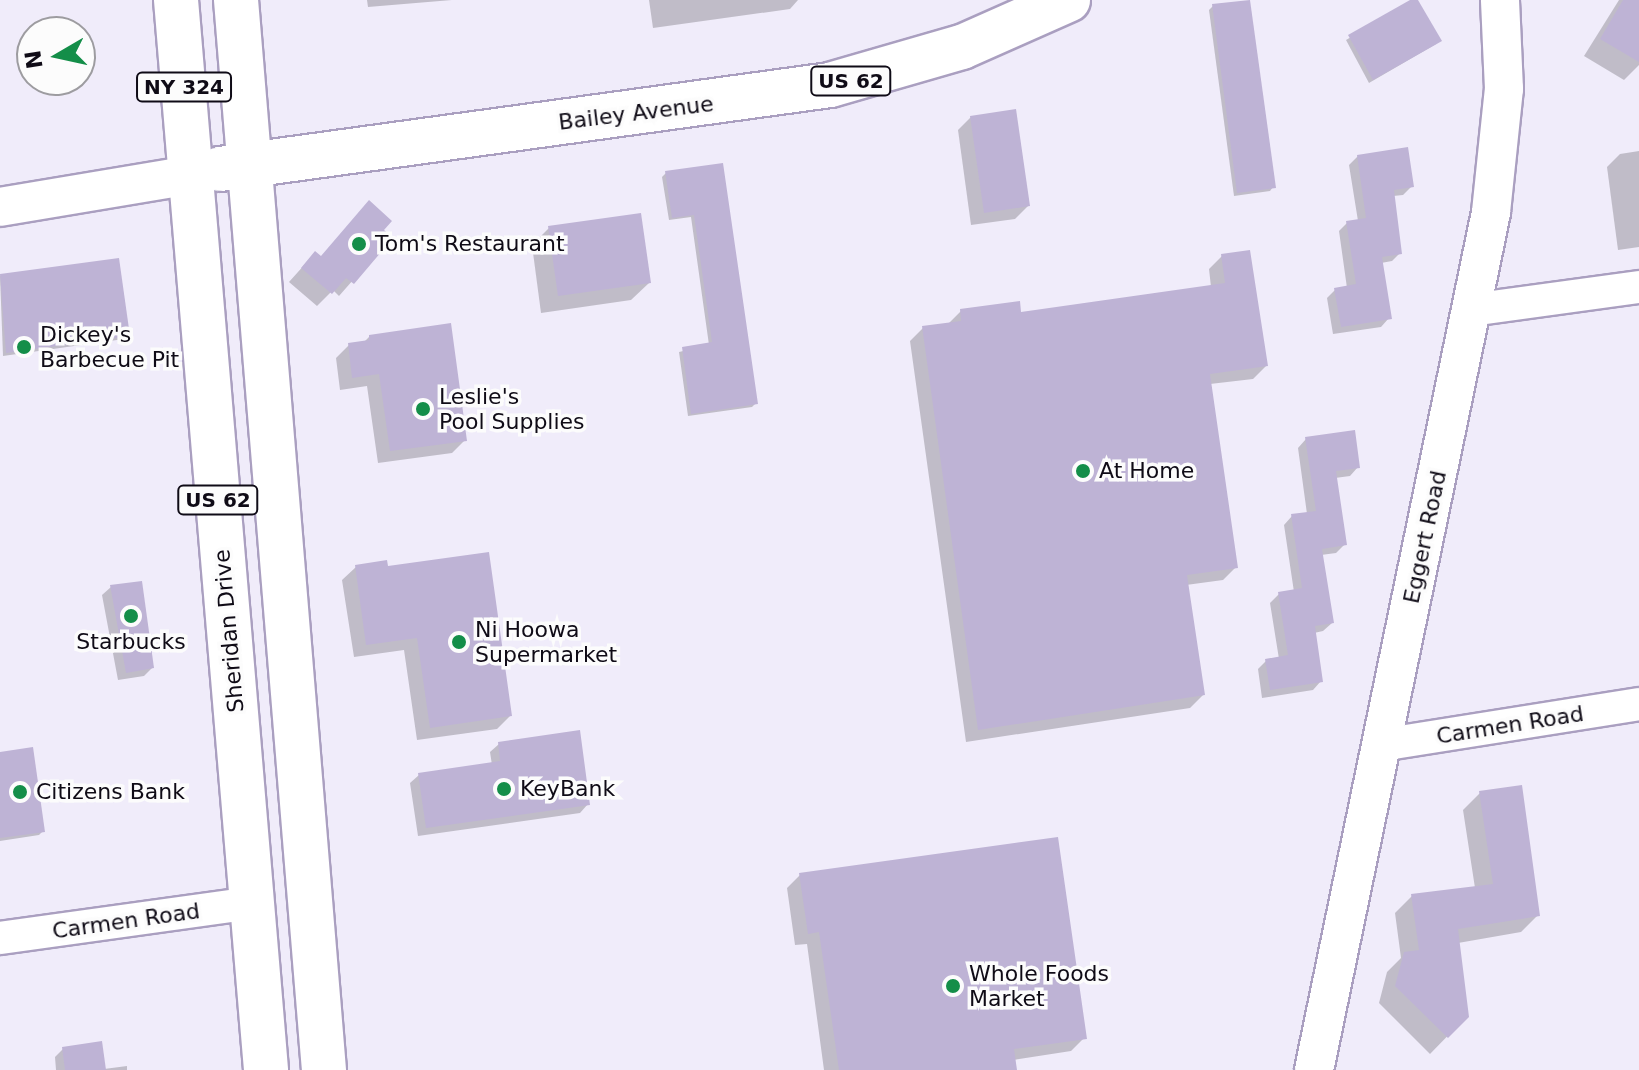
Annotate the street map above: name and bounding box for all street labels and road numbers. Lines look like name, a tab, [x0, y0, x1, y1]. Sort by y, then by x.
road number: US 62	[809, 65, 893, 97]
road number: NY 324	[136, 71, 232, 103]
street label: Bailey Avenue	[557, 90, 715, 136]
street label: Eggert Road	[1398, 468, 1452, 606]
road number: US 62	[176, 484, 260, 516]
street label: Sheridan Drive	[209, 548, 249, 714]
street label: Carmen Road	[1435, 700, 1585, 750]
street label: Carmen Road	[51, 898, 201, 944]

